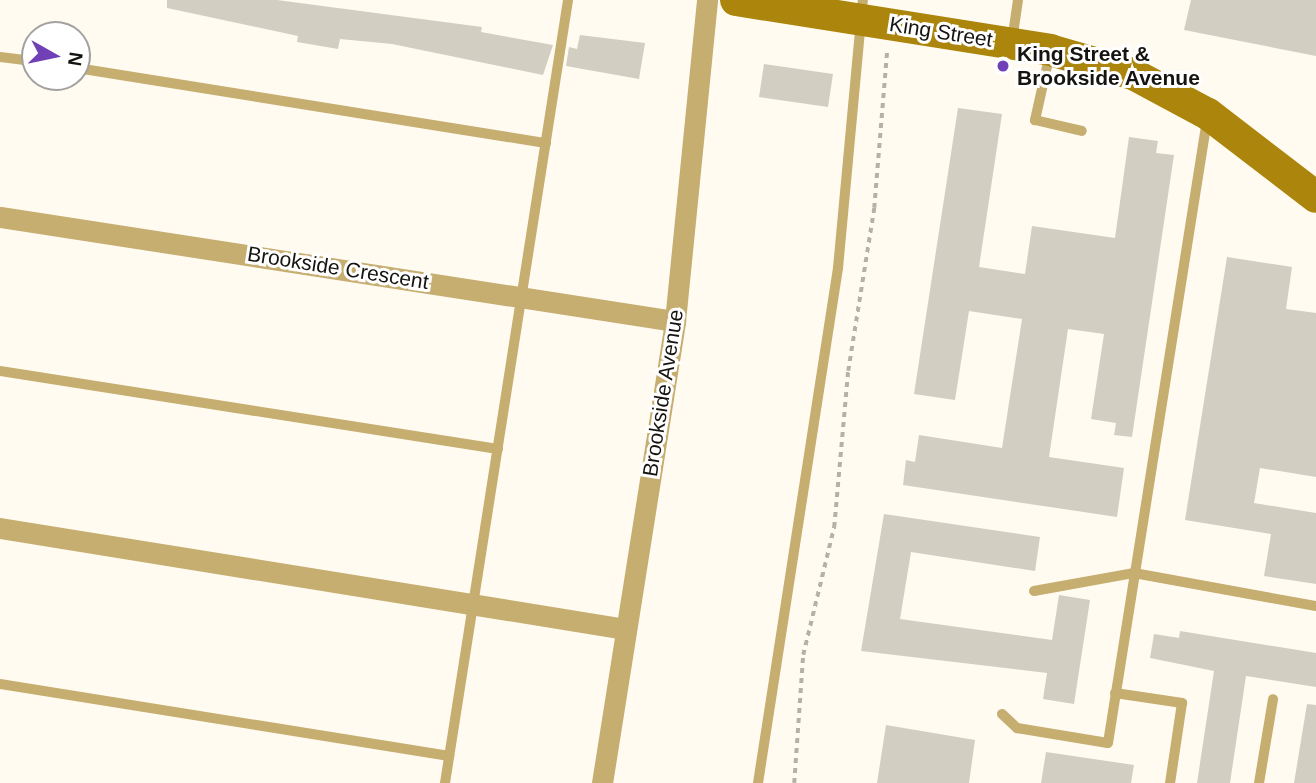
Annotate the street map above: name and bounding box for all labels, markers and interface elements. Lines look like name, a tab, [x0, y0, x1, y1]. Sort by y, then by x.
street label: King Street	[888, 11, 994, 53]
north arrow	[21, 21, 91, 91]
place label: King Street & Brookside Avenue	[1017, 41, 1201, 91]
text: N	[64, 51, 87, 67]
marker: King Street & Brookside Avenue	[995, 58, 1011, 74]
street label: Brookside Crescent	[246, 241, 430, 295]
street label: Brookside Avenue	[637, 307, 689, 479]

